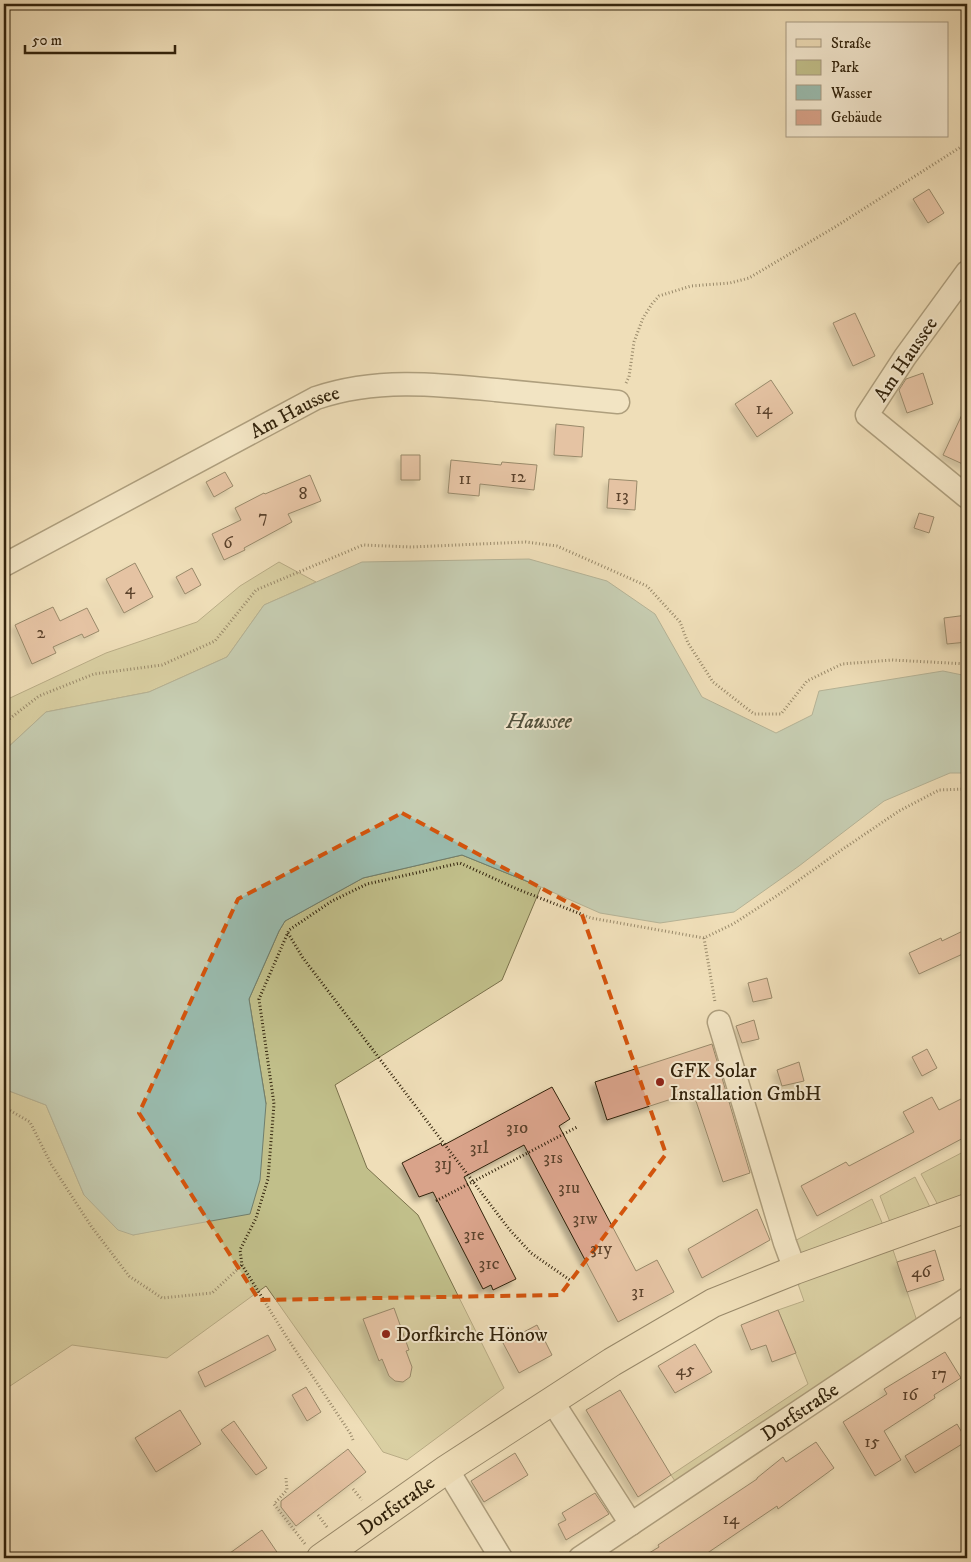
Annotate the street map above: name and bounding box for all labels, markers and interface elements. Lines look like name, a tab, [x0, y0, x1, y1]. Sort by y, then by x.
scale bar	[25, 22, 175, 54]
legend	[786, 22, 948, 138]
text: 50 m	[32, 31, 62, 50]
text: Straße	[831, 34, 871, 53]
text: Park	[831, 58, 860, 77]
text: Wasser	[830, 84, 872, 103]
text: Gebäude	[831, 108, 882, 127]
street label: Am Haussee	[869, 313, 944, 407]
street label: Am Haussee	[246, 381, 342, 445]
house number: 14	[756, 398, 773, 420]
house number: 12	[510, 466, 526, 488]
house number: 11	[458, 468, 472, 490]
house number: 8	[298, 483, 308, 505]
house number: 13	[615, 485, 629, 507]
house number: 7	[258, 506, 268, 528]
house number: 6	[223, 532, 233, 554]
house number: 4	[125, 578, 136, 600]
house number: 2	[37, 622, 46, 644]
water label: Haussee	[505, 709, 573, 735]
place label: GFK Solar Installation GmbH	[670, 1059, 822, 1107]
marker: GFK Solar Installation GmbH	[654, 1076, 666, 1088]
house number: 31o	[506, 1117, 528, 1139]
house number: 31l	[470, 1137, 489, 1159]
house number: 31s	[543, 1147, 563, 1169]
house number: 31j	[434, 1153, 452, 1175]
house number: 31u	[558, 1177, 580, 1199]
house number: 31w	[573, 1208, 598, 1230]
house number: 31e	[464, 1224, 484, 1246]
house number: 31y	[590, 1238, 612, 1260]
house number: 31c	[478, 1253, 500, 1275]
house number: 46	[911, 1261, 931, 1283]
house number: 31	[631, 1281, 645, 1303]
place label: Dorfkirche Hönow	[396, 1323, 548, 1348]
marker: Dorfkirche Hönow	[380, 1328, 392, 1340]
house number: 45	[675, 1359, 695, 1381]
house number: 17	[931, 1363, 947, 1385]
street label: Dorfstraße	[757, 1378, 844, 1447]
house number: 16	[902, 1384, 919, 1406]
house number: 15	[864, 1431, 880, 1453]
street label: Dorfstraße	[354, 1471, 440, 1542]
house number: 14	[723, 1508, 740, 1530]

